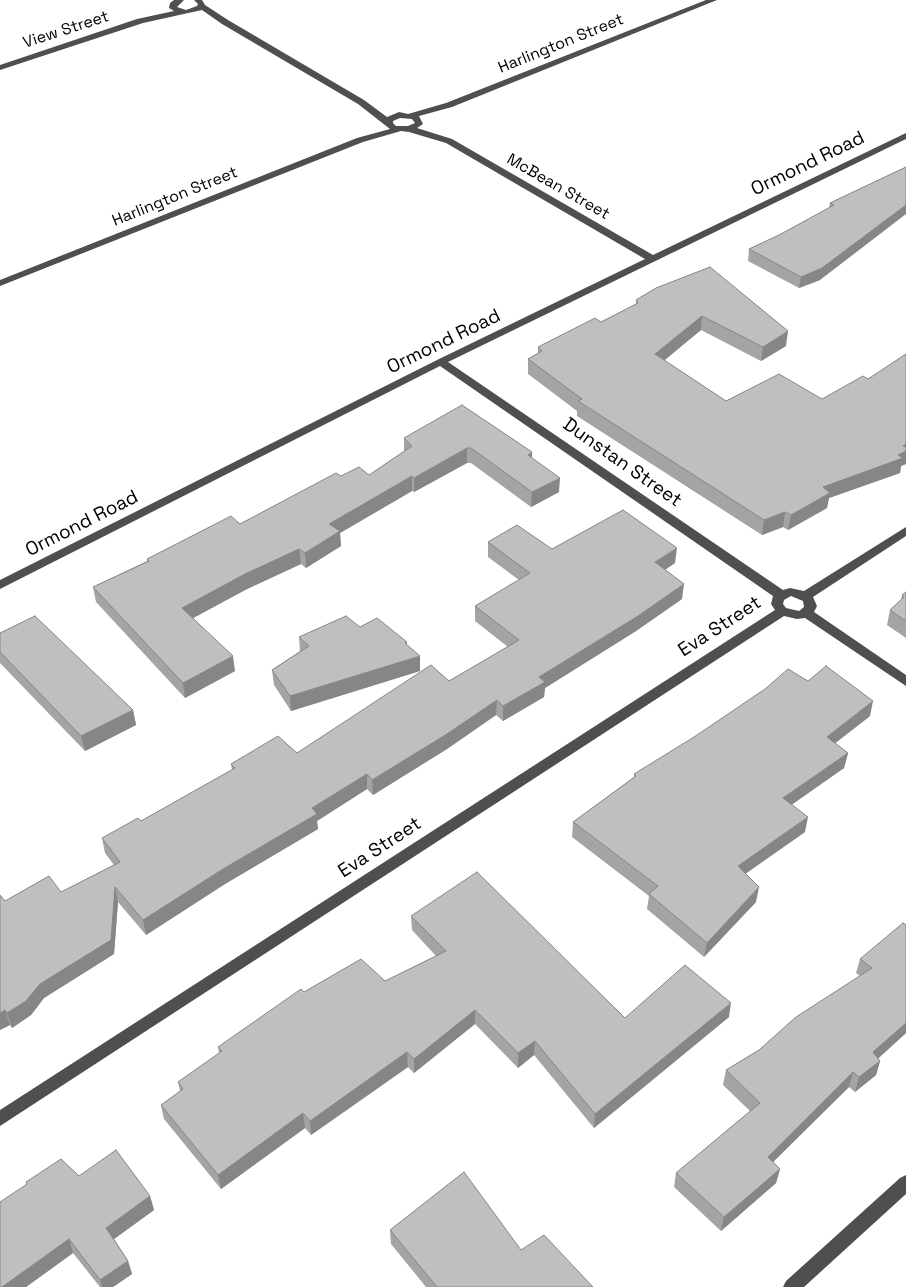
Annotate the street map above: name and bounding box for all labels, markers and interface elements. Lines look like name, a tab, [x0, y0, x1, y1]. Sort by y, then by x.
street label: View Street	[21, 7, 111, 53]
street label: Harlington Street	[496, 10, 626, 78]
street label: Ormond Road	[748, 127, 868, 201]
street label: McBean Street	[503, 150, 613, 224]
street label: Harlington Street	[110, 163, 240, 231]
street label: Ormond Road	[384, 305, 504, 379]
street label: Dunstan Street	[558, 414, 686, 512]
street label: Ormond Road	[22, 486, 142, 562]
street label: Eva Street	[674, 592, 766, 662]
street label: Eva Street	[334, 813, 426, 883]

